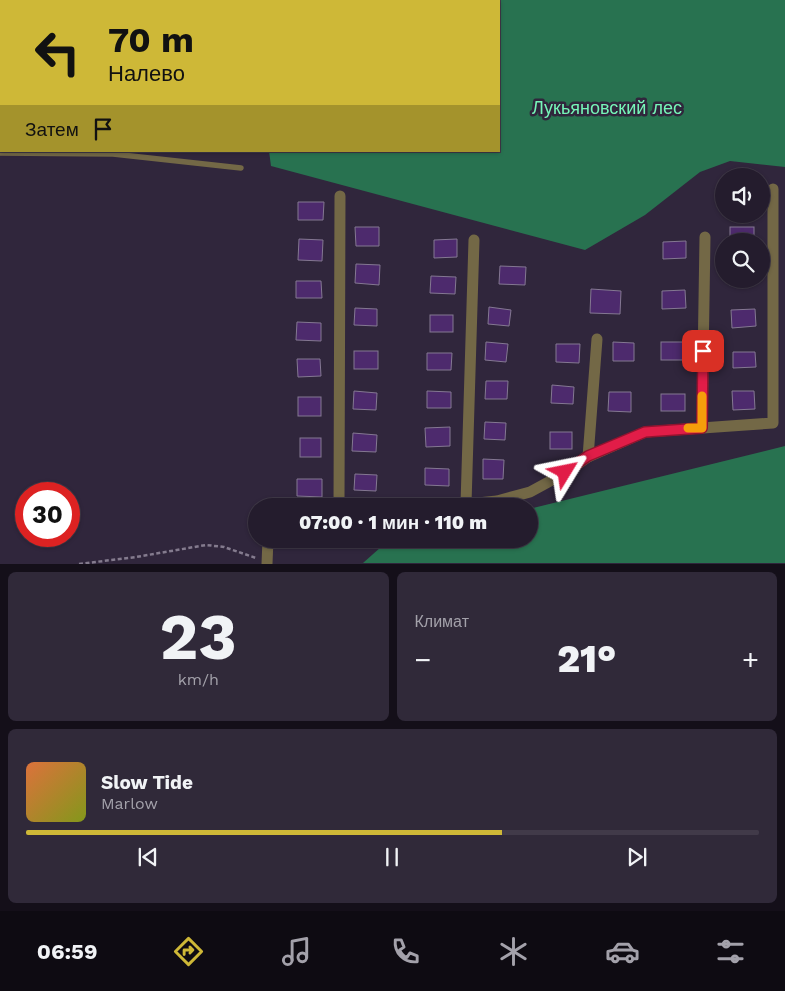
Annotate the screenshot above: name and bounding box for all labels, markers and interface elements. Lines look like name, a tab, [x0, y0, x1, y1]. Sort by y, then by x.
text: 70 m	[108, 19, 194, 61]
icon: left	[25, 20, 90, 85]
text: Налево	[108, 61, 185, 86]
park label: Лукьяновский лес	[532, 97, 682, 118]
icon: arrive	[89, 115, 117, 143]
text: Затем	[25, 118, 79, 141]
map controls	[715, 168, 770, 288]
button: sound	[715, 168, 770, 223]
button: search	[715, 233, 770, 288]
pin	[682, 330, 724, 372]
icon: arrive	[689, 337, 717, 365]
position arrow	[538, 445, 590, 497]
speed limit sign: 30	[15, 482, 80, 547]
text: 07:00 · 1 мин · 110 m	[299, 511, 487, 534]
text: 23	[160, 599, 237, 675]
text: Климат	[415, 612, 469, 631]
text: 21°	[557, 637, 616, 681]
text: −	[415, 643, 431, 676]
text: +	[742, 643, 759, 676]
text: km/h	[178, 670, 219, 689]
text: Slow Tide	[101, 771, 193, 794]
text: Marlow	[101, 794, 158, 813]
icon: previous	[134, 843, 162, 871]
icon: pause	[378, 843, 406, 871]
icon: next	[623, 843, 651, 871]
icon: directions	[171, 934, 206, 969]
icon: music	[279, 934, 314, 969]
icon: phone	[388, 934, 423, 969]
icon: climate	[496, 934, 531, 969]
icon: car	[605, 934, 640, 969]
icon: filters	[713, 934, 748, 969]
text: 06:59	[37, 939, 97, 964]

